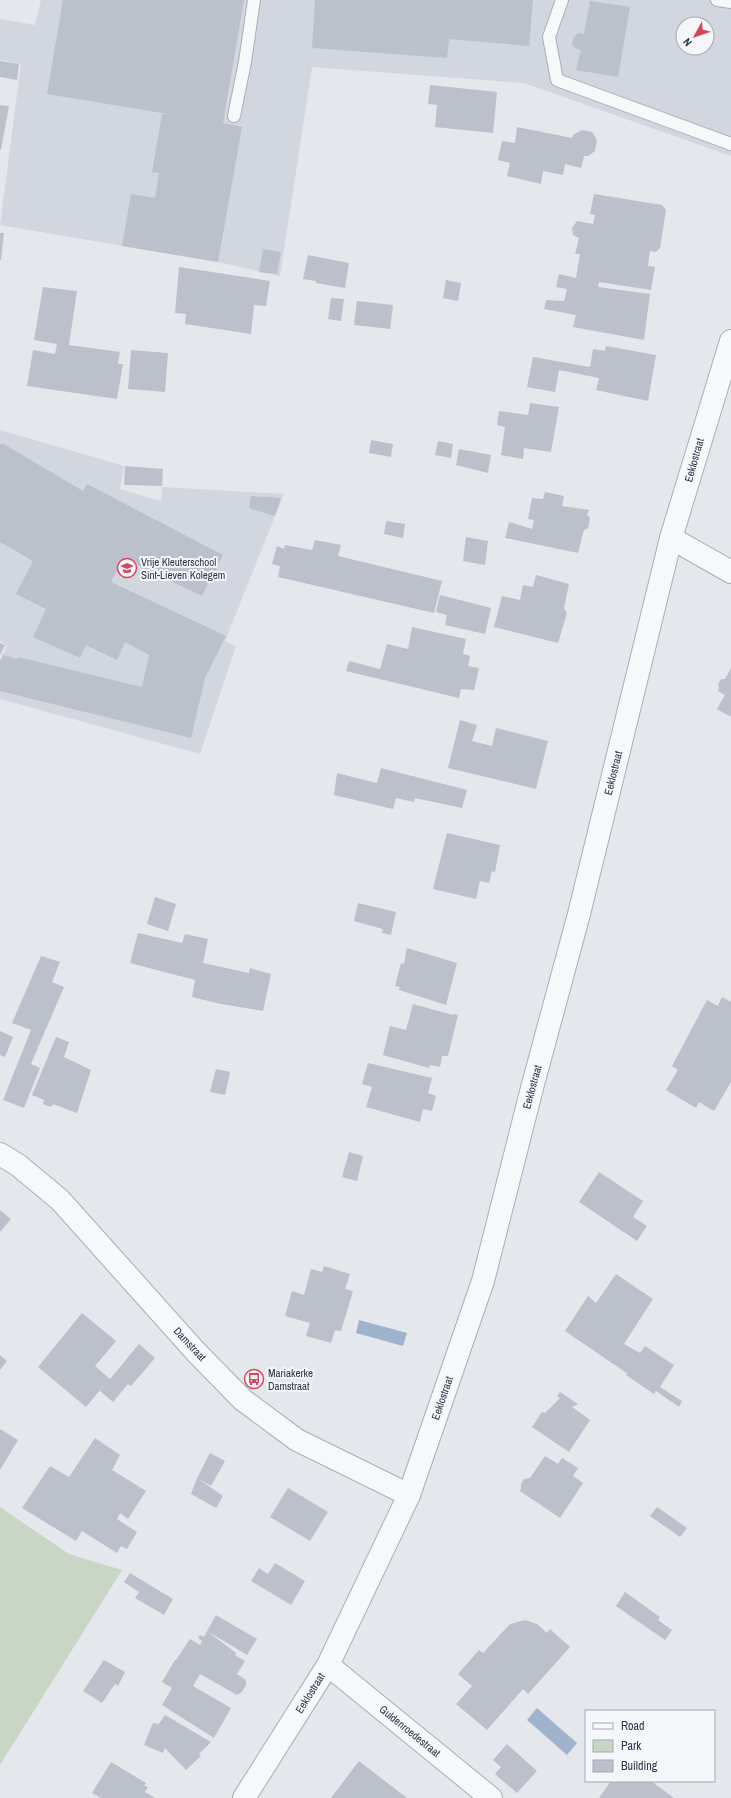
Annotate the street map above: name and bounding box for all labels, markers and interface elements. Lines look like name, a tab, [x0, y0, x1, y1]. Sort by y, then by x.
north arrow	[675, 16, 715, 56]
text: N	[680, 35, 695, 49]
street label: Eeklostraat	[681, 436, 707, 484]
place label: Vrije Kleuterschool Sint-Lieven Kolegem	[141, 555, 225, 582]
school or university icon: Vrije Kleuterschool Sint-Lieven Kolegem	[116, 557, 138, 579]
street label: Eeklostraat	[601, 749, 625, 797]
street label: Eeklostraat	[519, 1063, 545, 1111]
street label: Damstraat	[171, 1324, 210, 1364]
place label: Mariakerke Damstraat	[268, 1366, 313, 1393]
bus stop icon: Mariakerke Damstraat	[243, 1368, 265, 1390]
street label: Eeklostraat	[428, 1374, 456, 1422]
street label: Eeklostraat	[292, 1670, 328, 1716]
street label: Guldenroedestraat	[377, 1702, 444, 1760]
legend	[585, 1710, 715, 1782]
text: Road	[621, 1718, 645, 1734]
text: Park	[621, 1738, 641, 1754]
text: Building	[621, 1758, 658, 1774]

